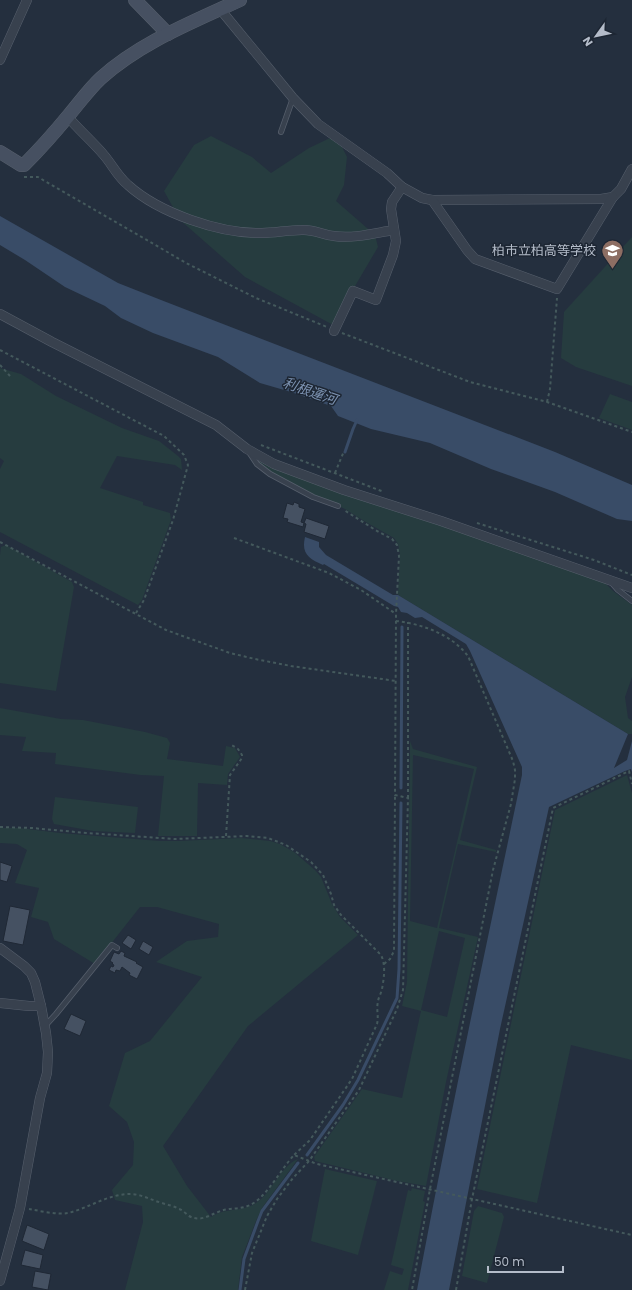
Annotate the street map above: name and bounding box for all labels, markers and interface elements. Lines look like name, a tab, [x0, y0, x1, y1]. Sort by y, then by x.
north arrow	[576, 16, 616, 56]
text: N	[579, 34, 597, 49]
school or university icon: 柏市立柏高等学校	[599, 237, 625, 270]
place label: 柏市立柏高等学校	[492, 241, 596, 260]
water label: 利根運河	[280, 372, 343, 411]
scale bar	[488, 1248, 563, 1274]
text: 50 m	[494, 1253, 525, 1270]

